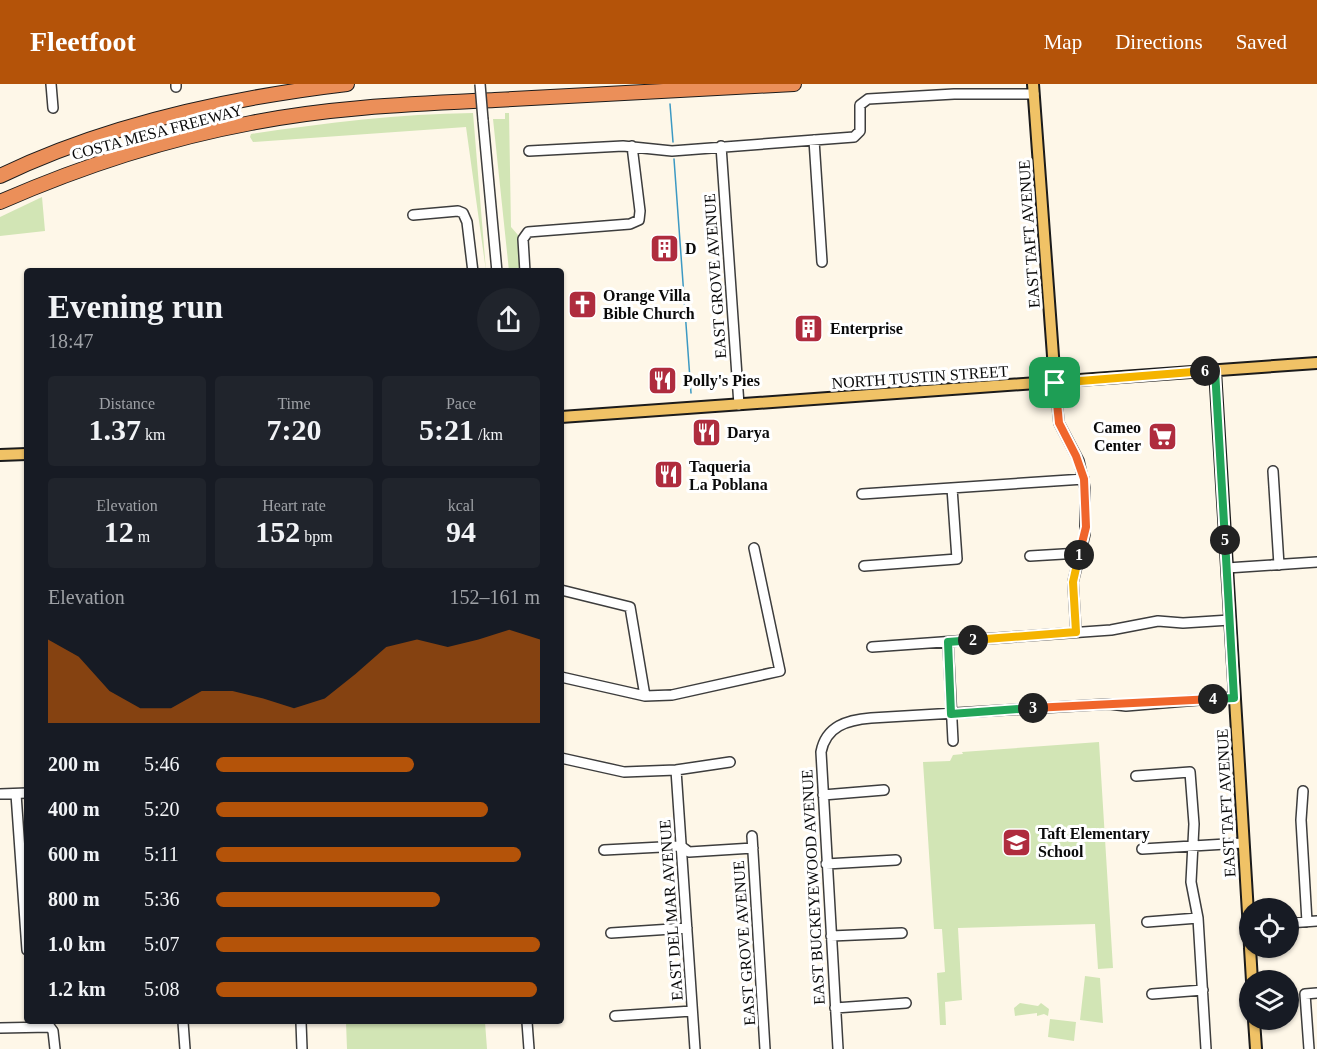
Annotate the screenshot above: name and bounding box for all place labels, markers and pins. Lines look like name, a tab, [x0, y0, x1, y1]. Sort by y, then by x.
building icon: D	[648, 232, 680, 264]
place label: D	[685, 240, 697, 257]
place label: Orange Villa Bible Church	[603, 287, 695, 322]
church icon: Orange Villa Bible Church	[566, 288, 598, 320]
building icon: Enterprise	[793, 312, 825, 344]
place label: Enterprise	[830, 320, 903, 338]
pin: 6	[1190, 356, 1220, 386]
pin	[1029, 357, 1080, 408]
restaurant icon: Polly's Pies	[646, 364, 678, 396]
place label: Polly's Pies	[683, 372, 760, 390]
restaurant icon: Darya	[690, 416, 722, 448]
place label: Cameo Center	[1093, 419, 1141, 454]
supermarket icon: Cameo Center	[1146, 420, 1178, 452]
place label: Darya	[727, 424, 770, 442]
place label: Taqueria La Poblana	[689, 458, 768, 493]
restaurant icon: Taqueria La Poblana	[652, 459, 684, 491]
pin: 5	[1210, 525, 1240, 555]
pin: 1	[1064, 540, 1094, 570]
pin: 2	[958, 625, 988, 655]
pin: 4	[1198, 684, 1228, 714]
pin: 3	[1018, 693, 1048, 723]
place label: Taft Elementary School	[1038, 825, 1150, 860]
school or university icon: Taft Elementary School	[1001, 826, 1033, 858]

